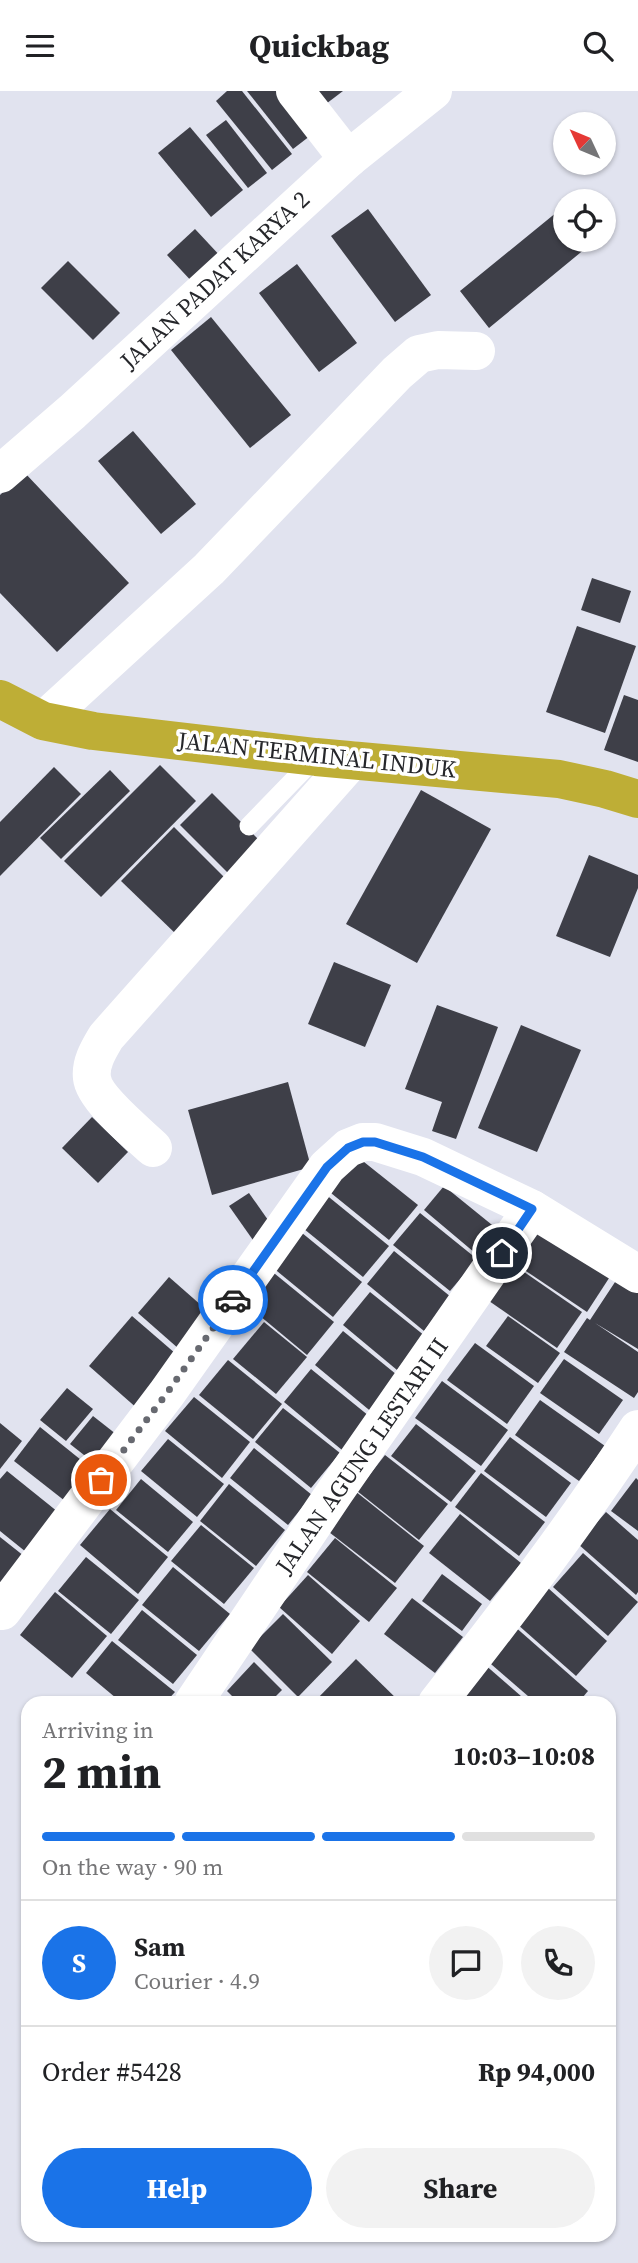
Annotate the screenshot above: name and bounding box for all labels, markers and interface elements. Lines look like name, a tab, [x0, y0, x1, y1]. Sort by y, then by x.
text: Quickbag	[249, 24, 389, 68]
icon: menu	[21, 27, 59, 65]
icon: search	[579, 27, 617, 65]
north arrow	[553, 112, 616, 175]
map controls	[553, 112, 616, 252]
street label: JALAN PADAT KARYA 2	[112, 183, 317, 377]
button: locate	[553, 189, 616, 252]
street label: JALAN TERMINAL INDUK	[175, 723, 458, 786]
pin	[472, 1223, 532, 1283]
icon: home	[483, 1234, 521, 1272]
courier	[198, 1265, 268, 1335]
icon: car	[214, 1281, 252, 1319]
street label: JALAN AGUNG LESTARI II	[267, 1331, 456, 1581]
pin	[71, 1450, 131, 1510]
icon: bag	[82, 1461, 120, 1499]
text: Arriving in	[42, 1714, 154, 1746]
text: 10:03–10:08	[453, 1738, 595, 1774]
text: 2 min	[42, 1740, 161, 1803]
text: On the way · 90 m	[42, 1851, 223, 1883]
button: chat	[429, 1926, 503, 2000]
button: phone	[521, 1926, 595, 2000]
text: Sam	[134, 1929, 185, 1965]
text: S	[72, 1945, 86, 1981]
text: Courier · 4.9	[134, 1965, 260, 1997]
text: Order #5428	[42, 2054, 182, 2090]
text: Rp 94,000	[478, 2054, 595, 2090]
button: Help	[42, 2148, 312, 2228]
button: Share	[326, 2148, 595, 2228]

